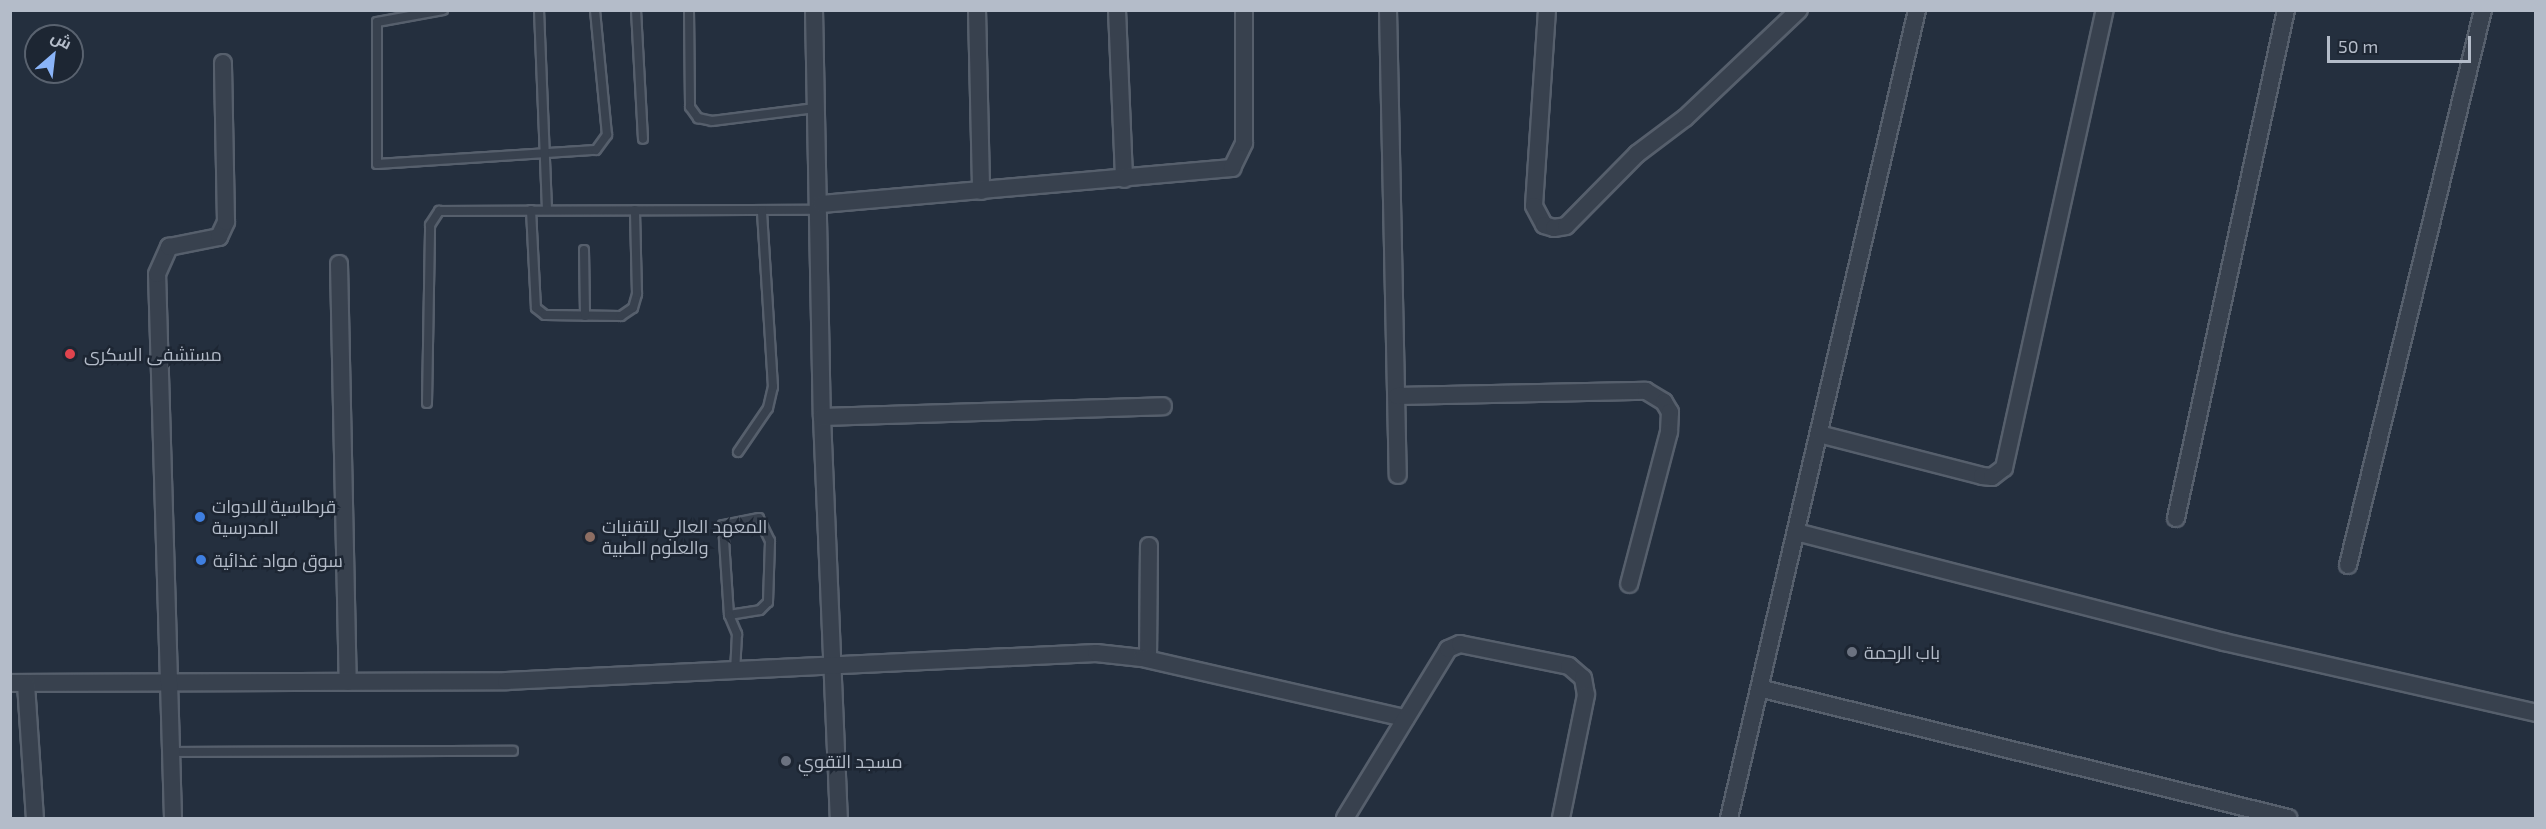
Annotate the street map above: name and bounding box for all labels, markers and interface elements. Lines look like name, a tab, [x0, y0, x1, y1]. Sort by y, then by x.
north arrow	[24, 24, 84, 84]
scale bar	[2330, 24, 2474, 62]
text: ش	[48, 26, 75, 53]
text: 50 m	[2338, 35, 2378, 57]
place label: مستشفى السكرى	[84, 343, 222, 365]
marker: مستشفى السكرى	[61, 345, 79, 363]
place label: قرطاسية للادوات المدرسية	[212, 496, 336, 538]
marker: قرطاسية للادوات المدرسية	[193, 510, 207, 524]
place label: المعهد العالي للتقنيات والعلوم الطبية	[602, 516, 767, 558]
marker: المعهد العالي للتقنيات والعلوم الطبية	[583, 530, 597, 544]
place label: سوق مواد غذائية	[213, 549, 343, 571]
marker: سوق مواد غذائية	[194, 553, 208, 567]
place label: باب الرحمة	[1864, 641, 1940, 663]
marker: باب الرحمة	[1845, 645, 1859, 659]
place label: مسجد التقوي	[798, 750, 903, 772]
marker: مسجد التقوي	[779, 754, 793, 768]

